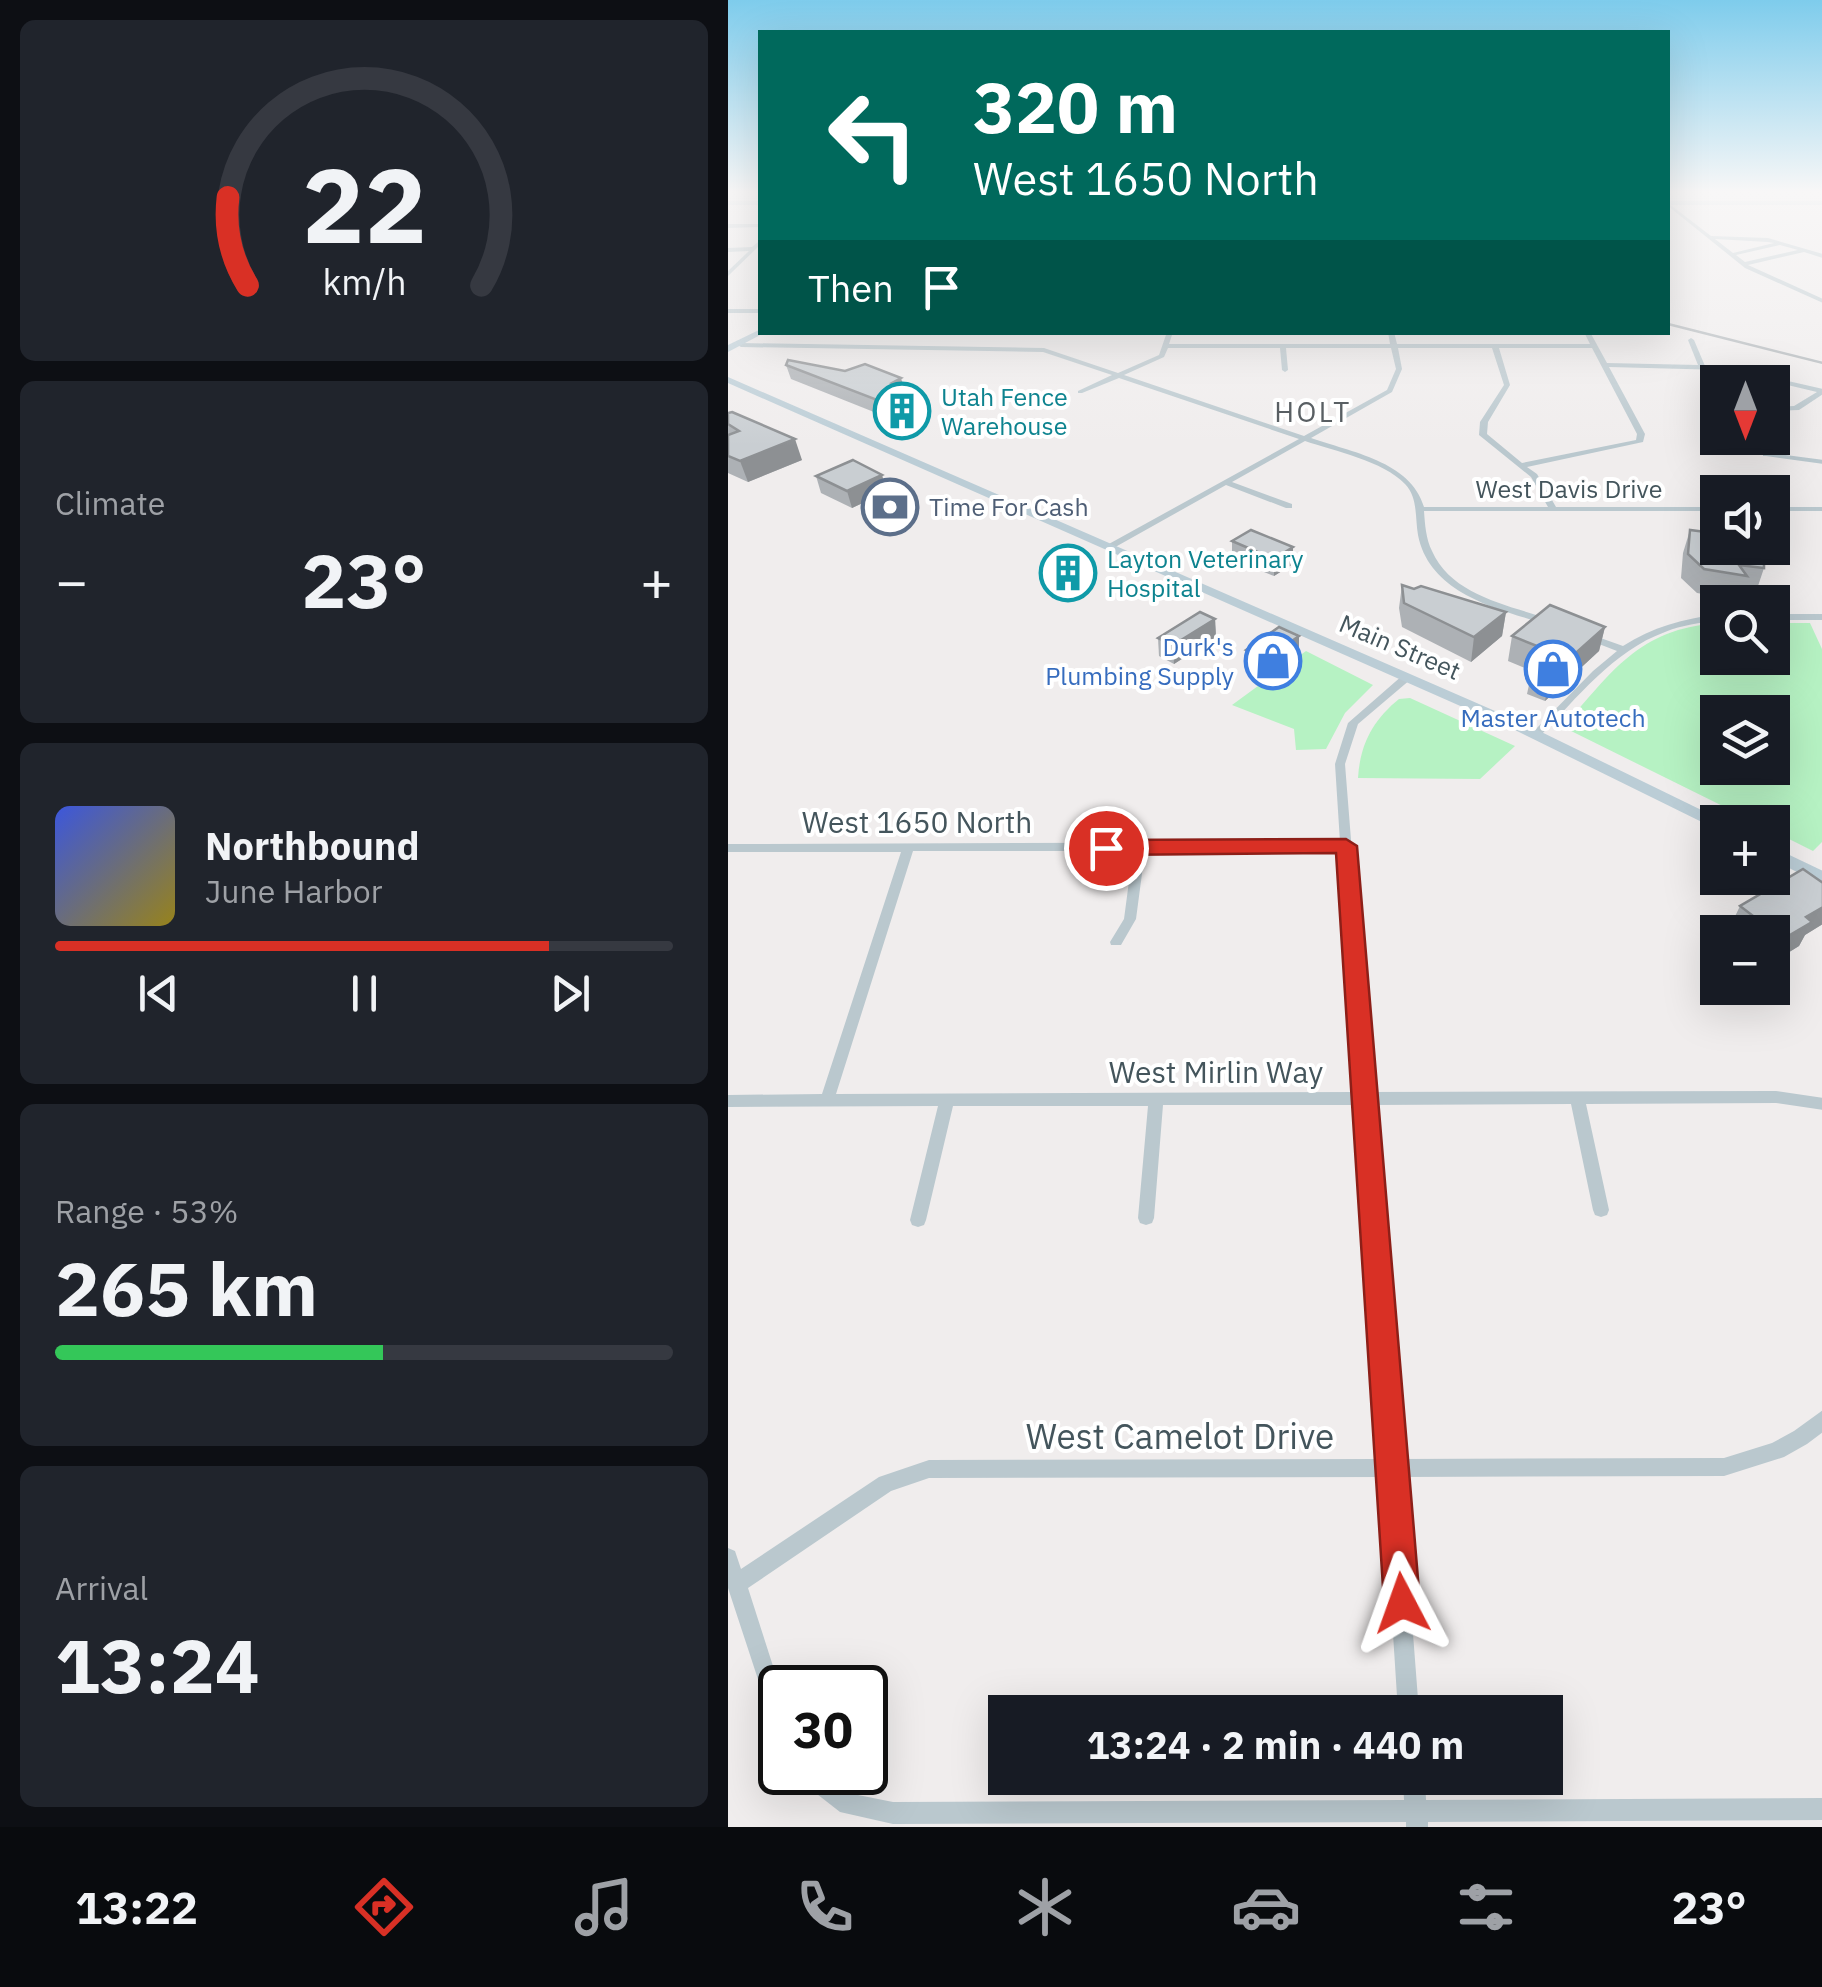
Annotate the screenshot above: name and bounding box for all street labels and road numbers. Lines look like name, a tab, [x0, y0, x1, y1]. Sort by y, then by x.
street label: West Davis Drive	[1476, 472, 1662, 505]
street label: Main Street	[1335, 606, 1466, 687]
street label: West 1650 North	[802, 802, 1032, 841]
street label: West Mirlin Way	[1109, 1052, 1323, 1091]
street label: West Camelot Drive	[1026, 1413, 1334, 1459]

